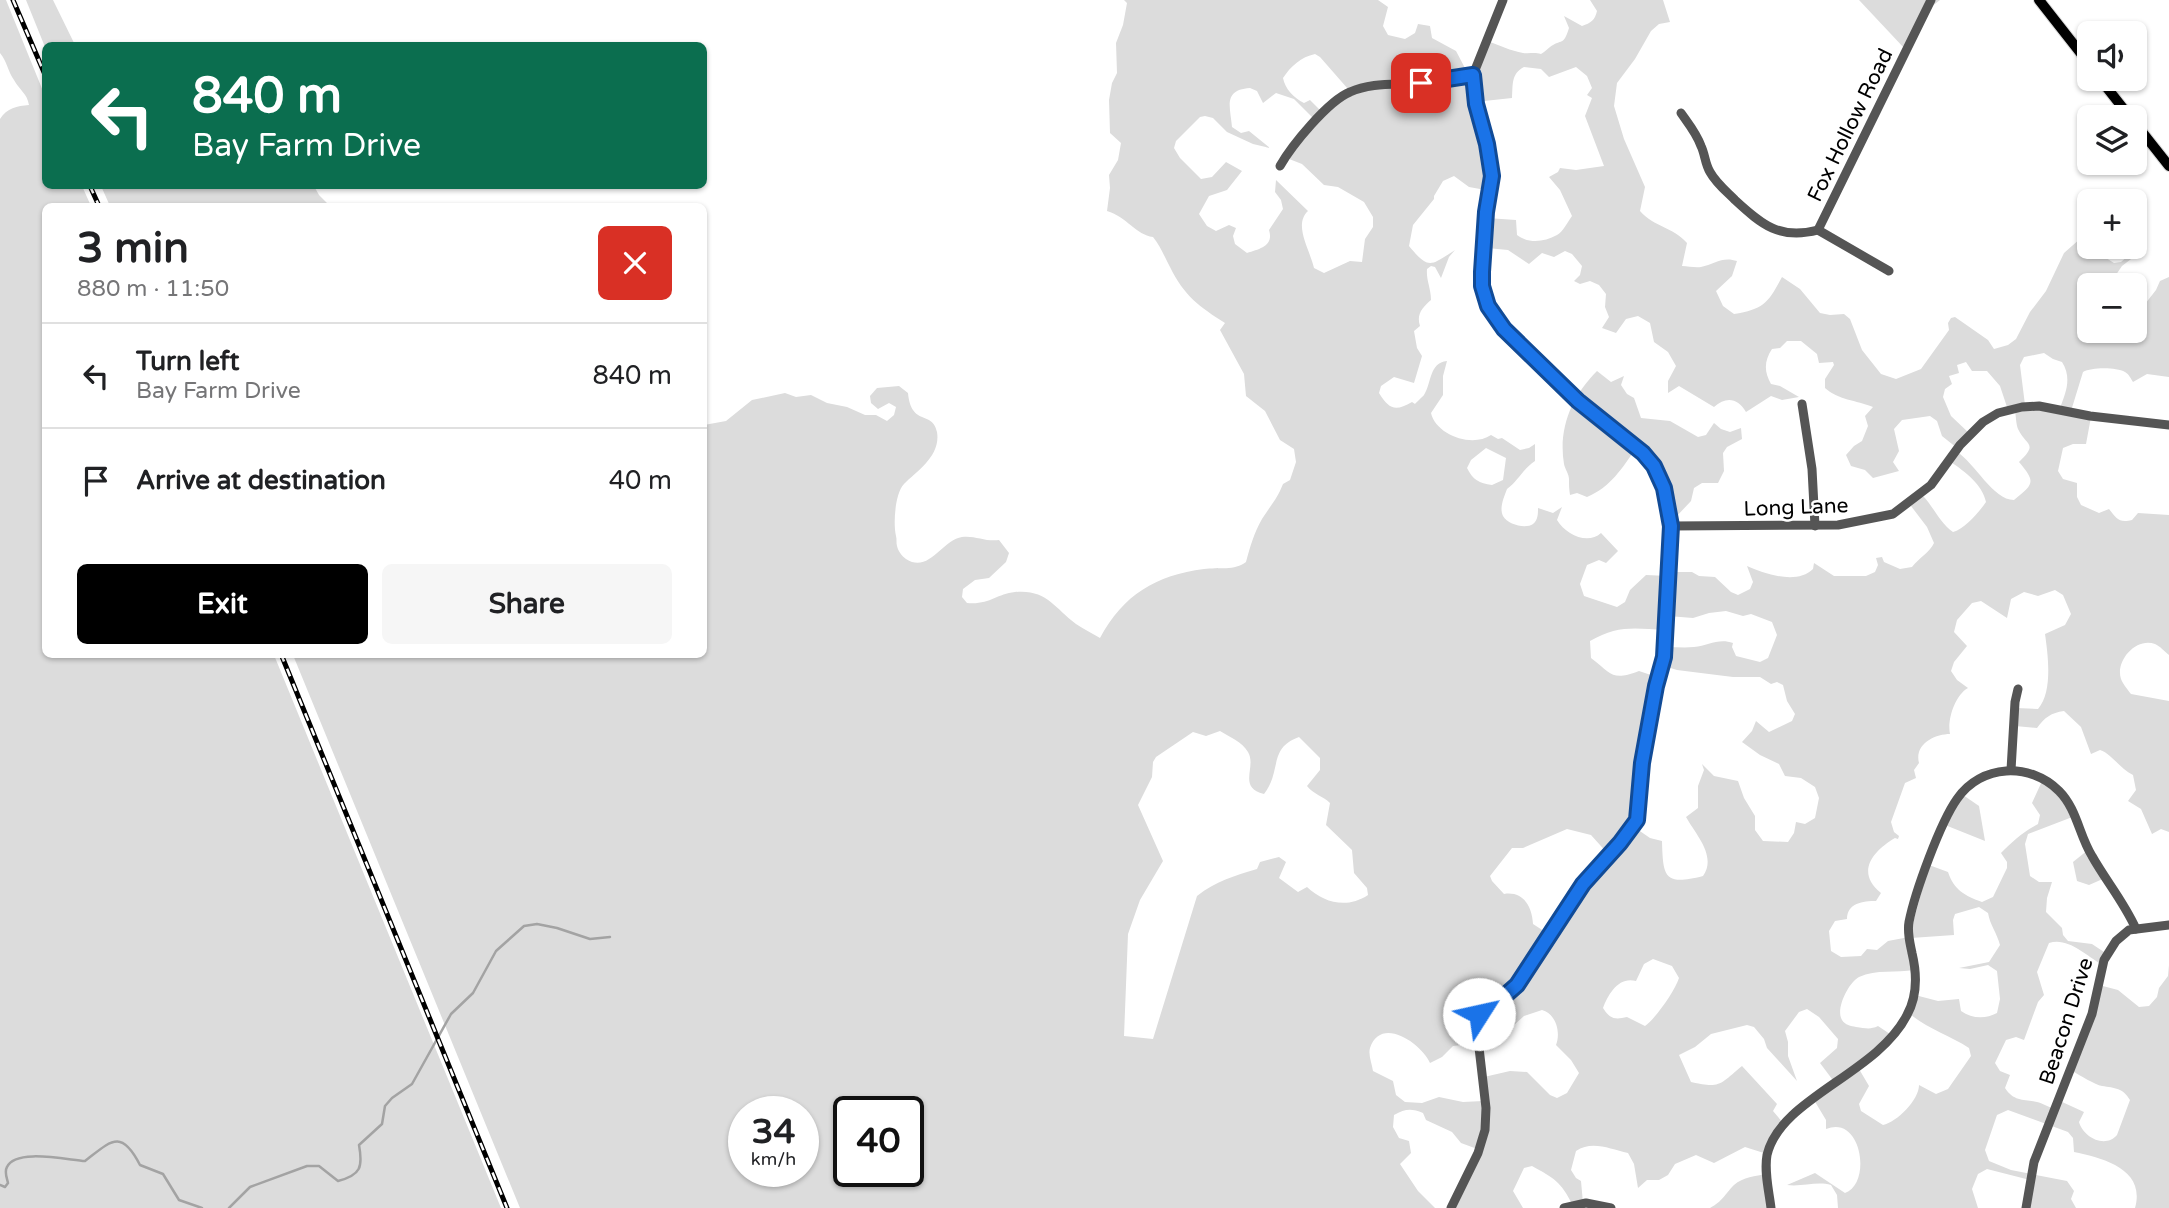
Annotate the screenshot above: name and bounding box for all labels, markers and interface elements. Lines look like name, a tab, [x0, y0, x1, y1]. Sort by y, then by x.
map controls	[2077, 21, 2147, 343]
button: sound	[2077, 21, 2147, 91]
street label: Fox Hollow Road	[1802, 44, 1898, 206]
pin	[1391, 53, 1451, 113]
icon: arrive	[1402, 64, 1440, 102]
text: 840 m	[192, 67, 342, 126]
icon: left	[77, 70, 168, 161]
button: layers	[2077, 105, 2147, 175]
text: Bay Farm Drive	[192, 127, 421, 165]
button: +	[2077, 189, 2147, 259]
text: 3 min	[77, 223, 189, 274]
button: close	[598, 226, 672, 300]
button: −	[2077, 273, 2147, 343]
text: 880 m · 11:50	[77, 275, 229, 303]
text: Turn left	[136, 346, 239, 377]
icon: left	[77, 357, 115, 395]
text: 840 m	[592, 360, 672, 391]
text: Bay Farm Drive	[136, 377, 301, 405]
icon: arrive	[77, 462, 115, 500]
text: Arrive at destination	[136, 465, 386, 496]
text: 40 m	[609, 465, 672, 496]
street label: Long Lane	[1743, 493, 1849, 522]
button: Exit	[77, 564, 368, 644]
button: Share	[382, 564, 672, 644]
street label: Beacon Drive	[2034, 954, 2099, 1088]
position arrow	[1442, 977, 1516, 1051]
speed limit sign: 40	[833, 1096, 924, 1187]
text: 34	[752, 1111, 795, 1153]
text: km/h	[751, 1148, 796, 1170]

